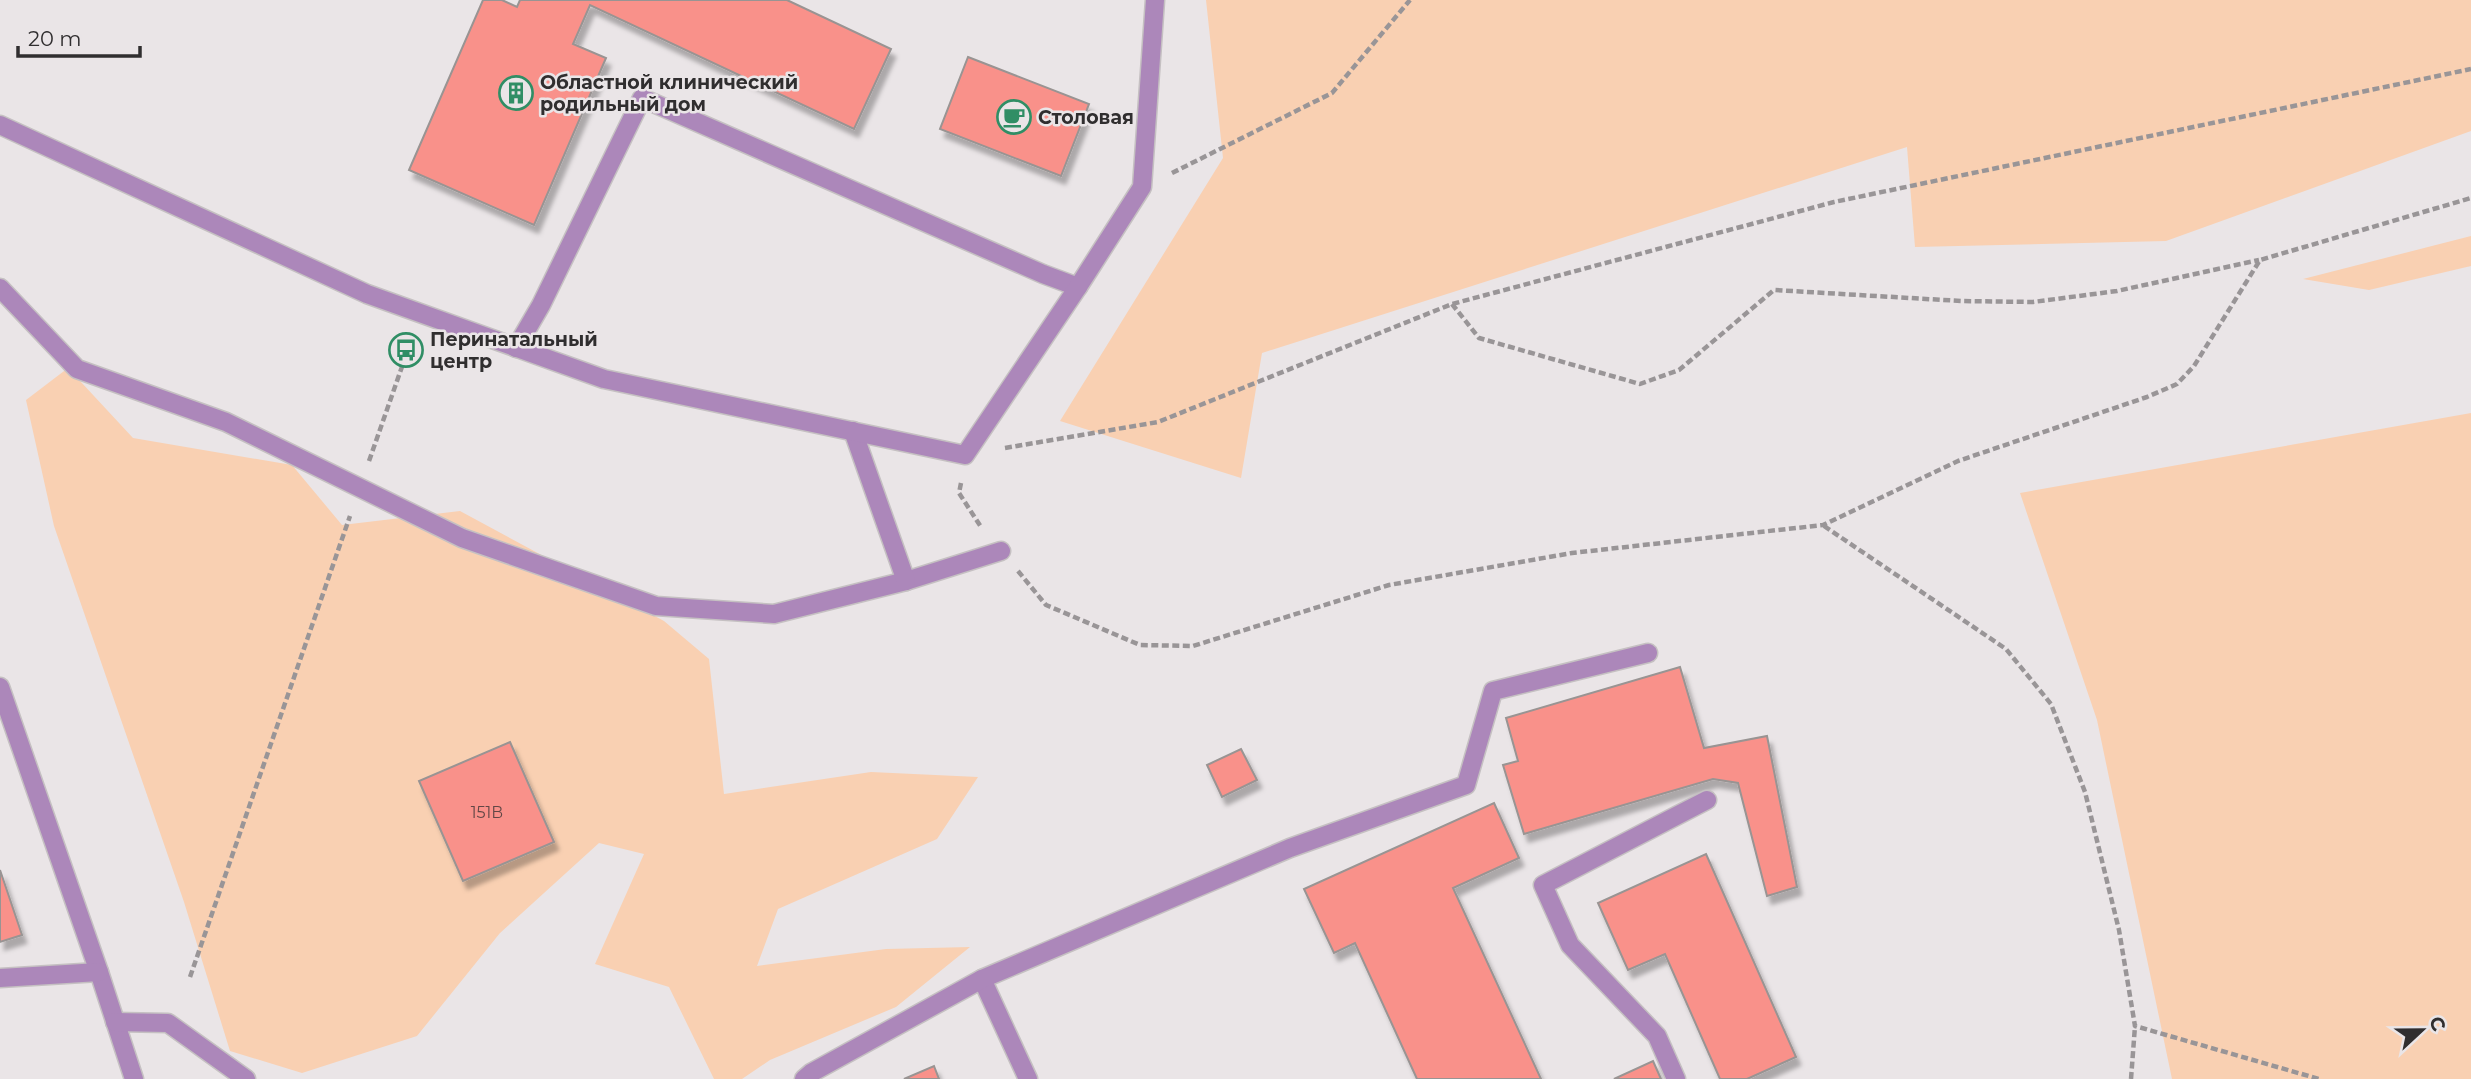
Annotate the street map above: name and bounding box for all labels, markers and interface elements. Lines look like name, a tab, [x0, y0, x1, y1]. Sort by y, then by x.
scale bar	[18, 14, 140, 58]
text: 20 m	[28, 26, 82, 51]
place label: Областной клинический родильный дом	[540, 71, 798, 116]
building icon: Областной клинический родильный дом	[497, 74, 535, 112]
cafe icon: Столовая	[995, 98, 1033, 136]
place label: Столовая	[1038, 106, 1134, 129]
place label: Перинатальный центр	[430, 328, 598, 373]
bus stop icon: Перинатальный центр	[387, 331, 425, 369]
house number: 151В	[471, 803, 503, 822]
north arrow	[2387, 995, 2457, 1065]
text: С	[2424, 1013, 2451, 1035]

